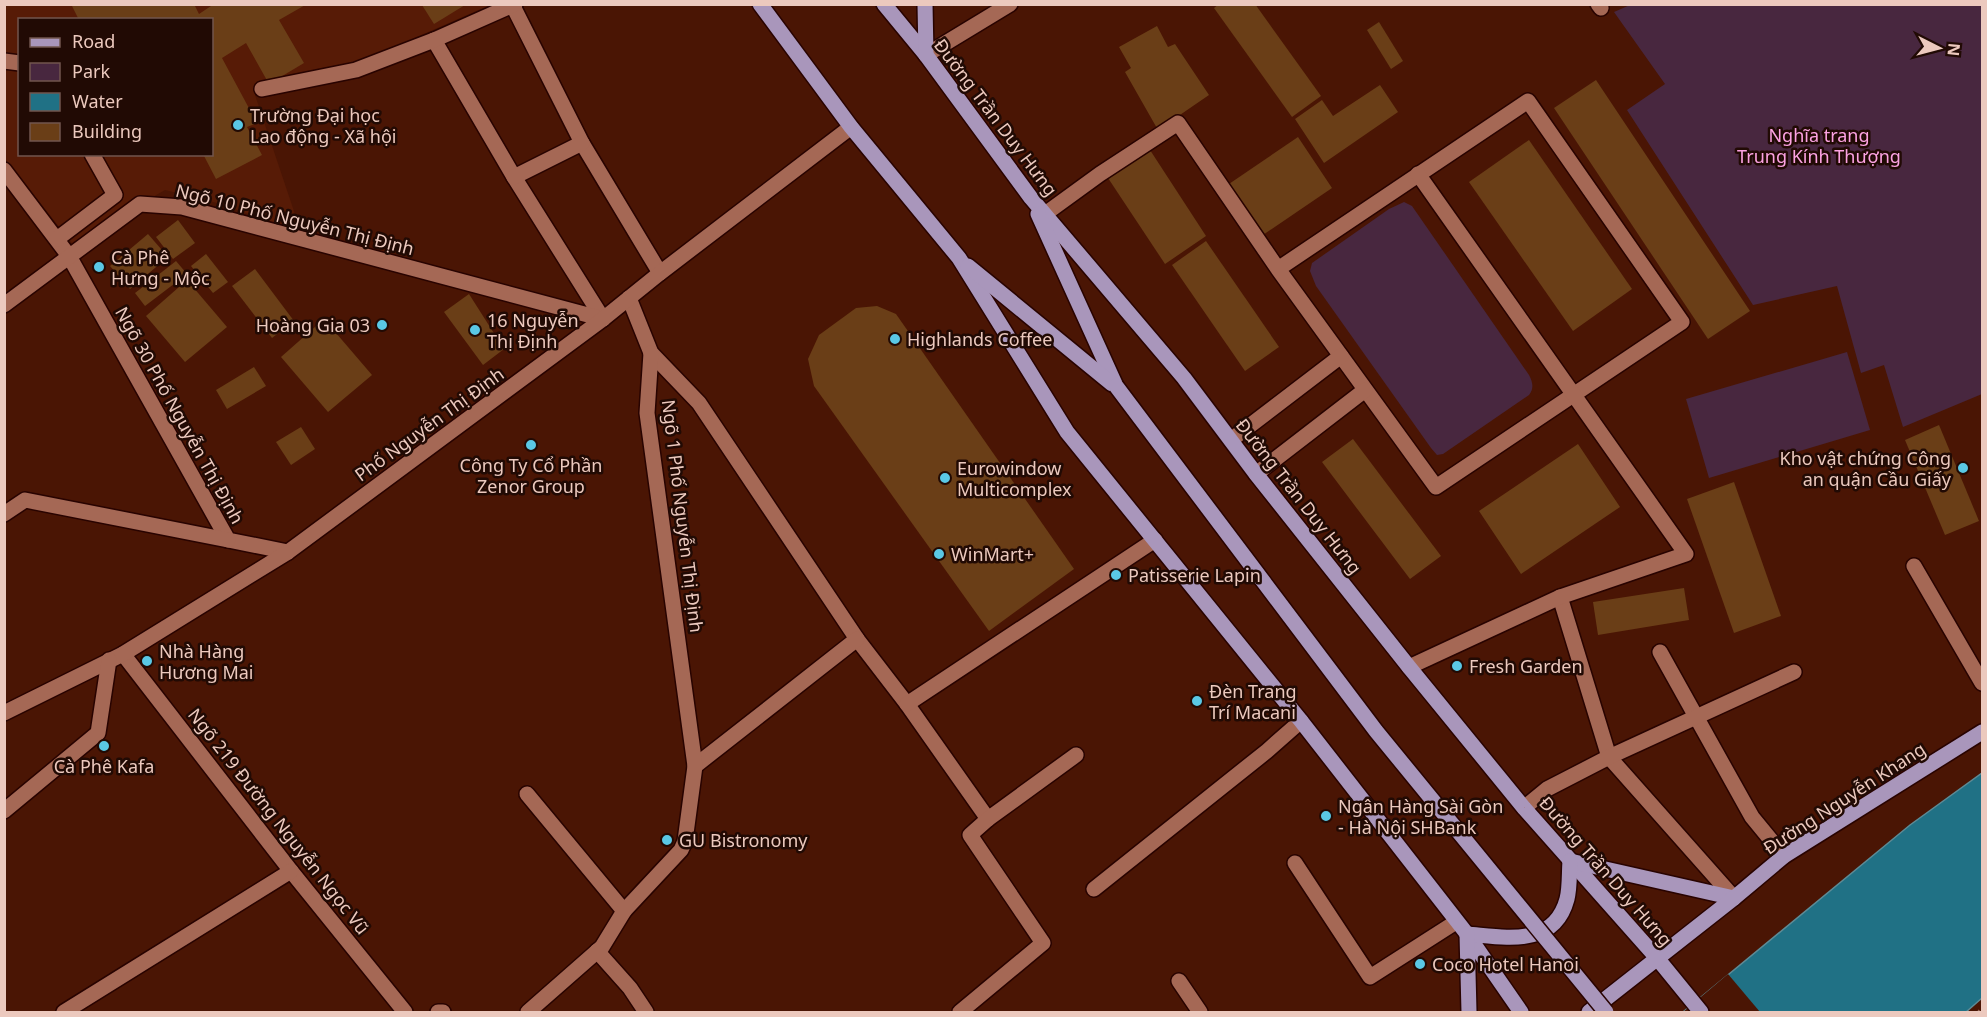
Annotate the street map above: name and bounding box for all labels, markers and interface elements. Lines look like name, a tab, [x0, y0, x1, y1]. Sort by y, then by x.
legend	[18, 18, 213, 156]
north arrow	[1909, 18, 1969, 78]
text: Road	[72, 29, 115, 53]
street label: Đường Trần Duy Hưng	[929, 33, 1063, 201]
text: N	[1942, 42, 1966, 57]
text: Park	[72, 59, 110, 83]
text: Water	[72, 89, 123, 113]
place label: Trường Đại học Lao động - Xã hội	[250, 103, 396, 148]
marker: Trường Đại học Lao động - Xã hội	[231, 118, 245, 132]
text: Building	[72, 119, 142, 143]
park label: Nghĩa trang Trung Kính Thượng	[1737, 123, 1901, 168]
street label: Ngõ 10 Phố Nguyễn Thị Định	[173, 178, 417, 260]
place label: Cà Phê Hưng - Mộc	[111, 245, 210, 290]
marker: Cà Phê Hưng - Mộc	[92, 260, 106, 274]
street label: Ngõ 30 Phố Nguyễn Thị Định	[110, 302, 250, 528]
place label: 16 Nguyễn Thị Định	[487, 308, 579, 353]
place label: Hoàng Gia 03	[256, 313, 370, 337]
marker: Hoàng Gia 03	[375, 318, 389, 332]
marker: 16 Nguyễn Thị Định	[468, 323, 482, 337]
place label: Highlands Coffee	[907, 327, 1052, 351]
marker: Highlands Coffee	[888, 332, 902, 346]
street label: Phố Nguyễn Thị Định	[350, 362, 508, 486]
street label: Ngõ 1 Phố Nguyễn Thị Định	[657, 398, 709, 634]
street label: Đường Trần Duy Hưng	[1231, 413, 1367, 579]
marker: Công Ty Cổ Phần Zenor Group	[524, 438, 538, 452]
place label: Kho vật chứng Công an quận Cầu Giấy	[1780, 446, 1952, 491]
place label: Công Ty Cổ Phần Zenor Group	[460, 453, 602, 498]
place label: Eurowindow Multicomplex	[957, 456, 1072, 501]
marker: Kho vật chứng Công an quận Cầu Giấy	[1956, 461, 1970, 475]
marker: Eurowindow Multicomplex	[938, 471, 952, 485]
place label: WinMart+	[951, 542, 1034, 566]
marker: WinMart+	[932, 547, 946, 561]
place label: Patisserie Lapin	[1128, 563, 1261, 587]
marker: Patisserie Lapin	[1109, 568, 1123, 582]
place label: Nhà Hàng Hương Mai	[159, 639, 254, 684]
marker: Nhà Hàng Hương Mai	[140, 654, 154, 668]
place label: Fresh Garden	[1469, 654, 1583, 678]
marker: Fresh Garden	[1450, 659, 1464, 673]
place label: Đèn Trang Trí Macani	[1209, 679, 1297, 724]
marker: Đèn Trang Trí Macani	[1190, 694, 1204, 708]
street label: Ngõ 219 Đường Nguyễn Ngọc Vũ	[183, 703, 375, 939]
street label: Đường Nguyễn Khang	[1758, 737, 1930, 859]
marker: Cà Phê Kafa	[97, 739, 111, 753]
place label: Cà Phê Kafa	[54, 754, 154, 778]
street label: Đường Trần Duy Hưng	[1534, 791, 1678, 951]
place label: Ngân Hàng Sài Gòn - Hà Nội SHBank	[1338, 794, 1503, 839]
marker: Ngân Hàng Sài Gòn - Hà Nội SHBank	[1319, 809, 1333, 823]
place label: GU Bistronomy	[679, 828, 808, 852]
marker: GU Bistronomy	[660, 833, 674, 847]
place label: Coco Hotel Hanoi	[1432, 952, 1579, 976]
marker: Coco Hotel Hanoi	[1413, 957, 1427, 971]

